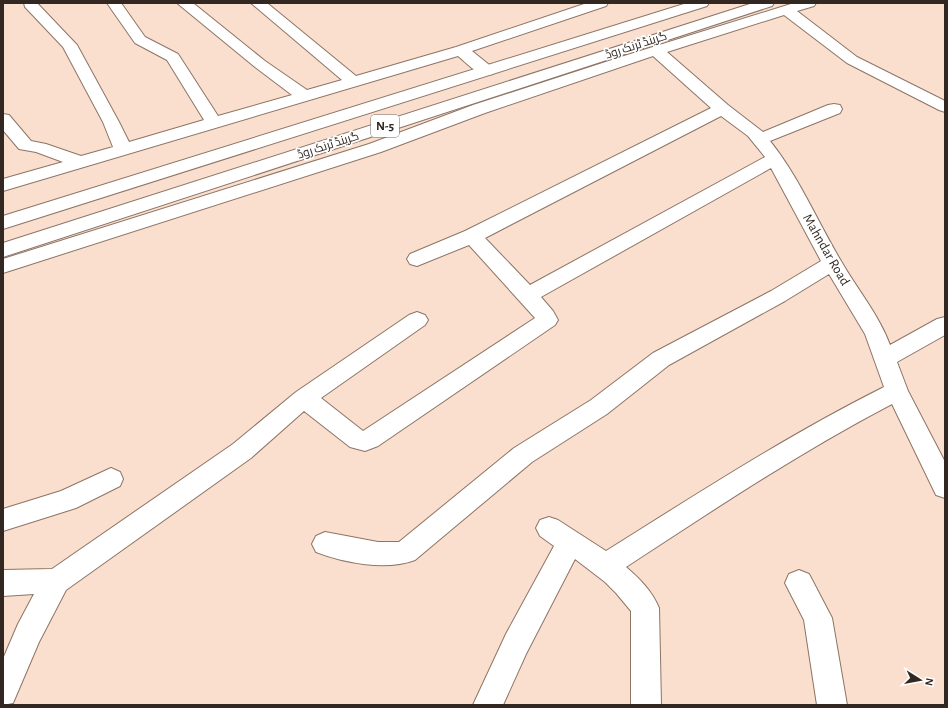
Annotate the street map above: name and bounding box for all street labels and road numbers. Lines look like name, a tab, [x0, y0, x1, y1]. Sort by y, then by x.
street label: گرینڈ ٹرنک روڈ	[604, 29, 669, 62]
road number: N-5	[371, 115, 399, 137]
street label: گرینڈ ٹرنک روڈ	[296, 129, 361, 162]
street label: Mahndar Road	[800, 212, 852, 288]

